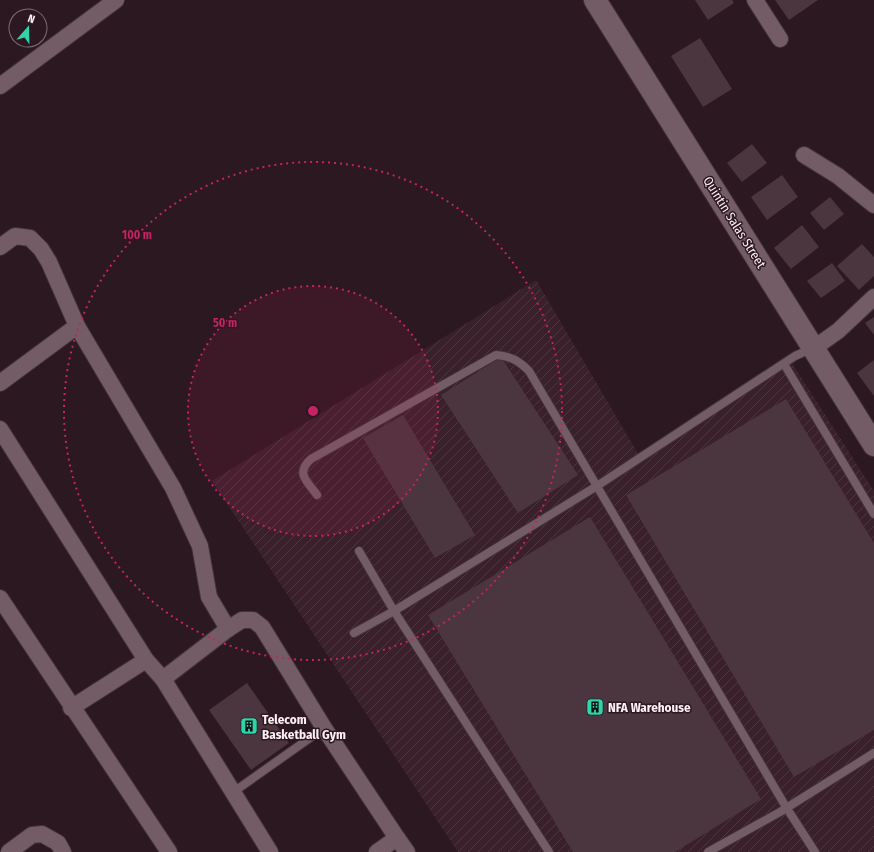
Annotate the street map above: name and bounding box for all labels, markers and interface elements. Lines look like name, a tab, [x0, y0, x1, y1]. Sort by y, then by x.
north arrow	[8, 8, 48, 48]
text: N	[26, 12, 37, 26]
street label: Quintin Salas Street	[700, 174, 769, 272]
text: 100 m	[122, 228, 152, 242]
text: 50 m	[213, 316, 237, 330]
centre of rings	[306, 404, 320, 418]
building icon: NFA Warehouse	[585, 697, 605, 717]
place label: NFA Warehouse	[608, 700, 691, 715]
place label: Telecom Basketball Gym	[262, 712, 346, 742]
building icon: Telecom Basketball Gym	[239, 716, 259, 736]

